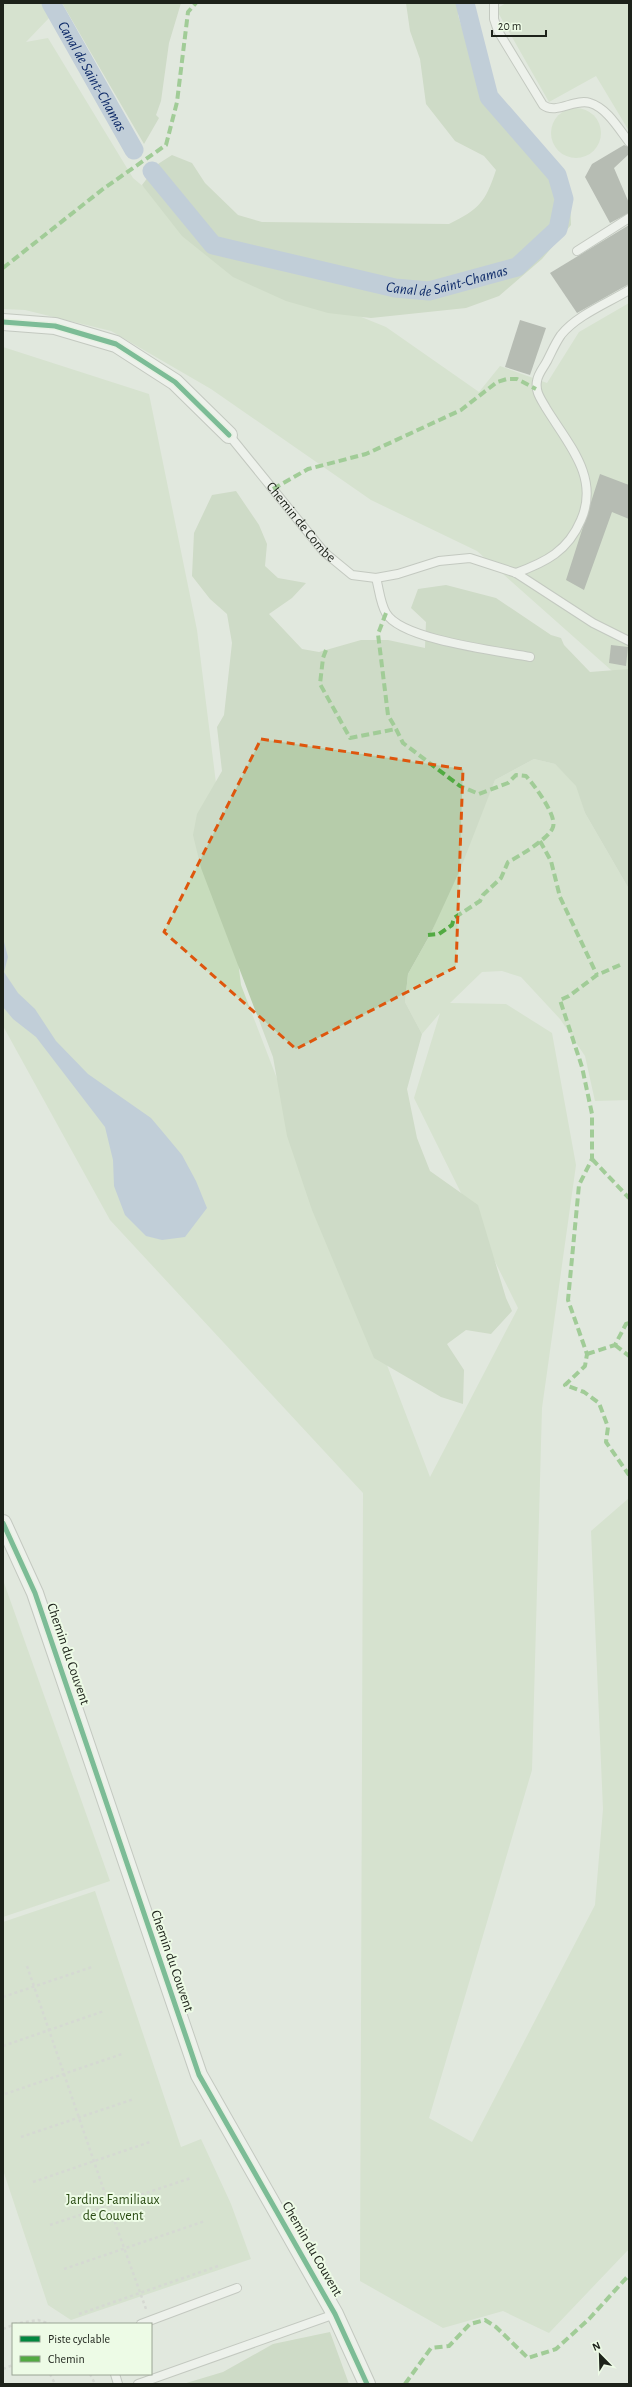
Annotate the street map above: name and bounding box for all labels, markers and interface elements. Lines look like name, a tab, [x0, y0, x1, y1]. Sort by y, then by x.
scale bar	[492, 12, 546, 38]
water label: Canal de Saint-Chamas	[55, 19, 129, 134]
text: 20 m	[498, 20, 521, 32]
water label: Canal de Saint-Chamas	[385, 262, 509, 299]
street label: Chemin de Combe	[263, 480, 338, 565]
street label: Chemin du Couvent	[44, 1601, 92, 1707]
street label: Chemin du Couvent	[148, 1908, 196, 2014]
park label: Jardins Familiaux de Couvent	[66, 2193, 160, 2223]
street label: Chemin du Couvent	[279, 2199, 345, 2299]
legend	[12, 2323, 152, 2375]
text: Piste cyclable	[48, 2333, 110, 2346]
north arrow	[580, 2335, 620, 2375]
text: N	[591, 2340, 602, 2353]
text: Chemin	[48, 2353, 85, 2365]

